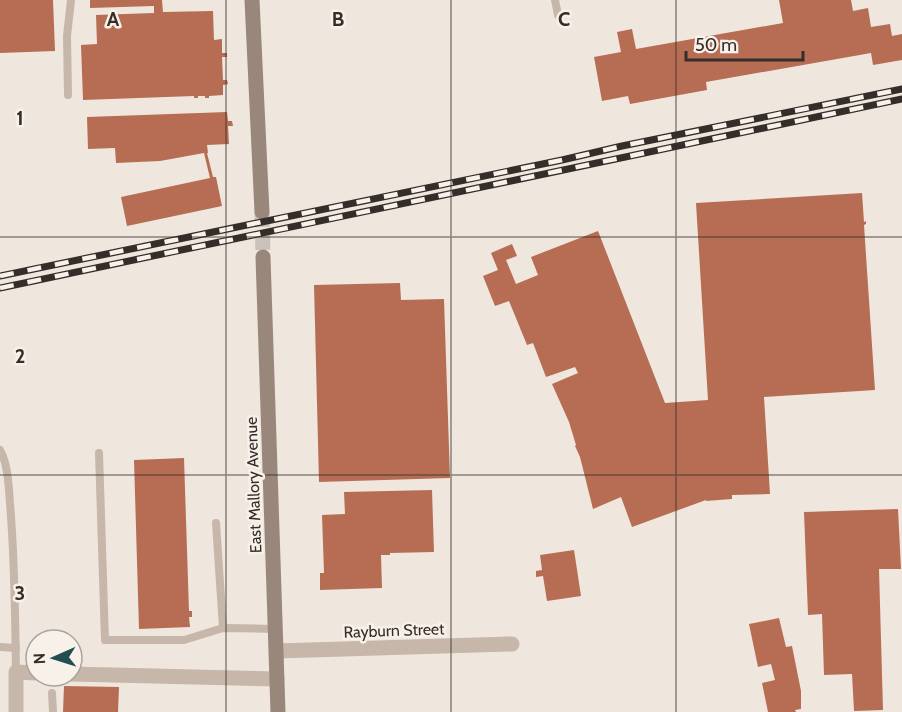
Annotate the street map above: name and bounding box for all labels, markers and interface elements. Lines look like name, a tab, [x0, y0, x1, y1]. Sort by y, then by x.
text: A	[107, 7, 120, 31]
text: B	[332, 7, 344, 31]
text: C	[558, 7, 570, 31]
scale bar	[686, 24, 803, 62]
text: 50 m	[695, 34, 737, 56]
text: 1	[16, 106, 24, 130]
text: 2	[15, 344, 25, 368]
street label: East Mallory Avenue	[242, 416, 265, 554]
text: 3	[15, 581, 25, 605]
street label: Rayburn Street	[343, 619, 445, 642]
north arrow	[24, 628, 84, 688]
text: N	[30, 653, 49, 665]

